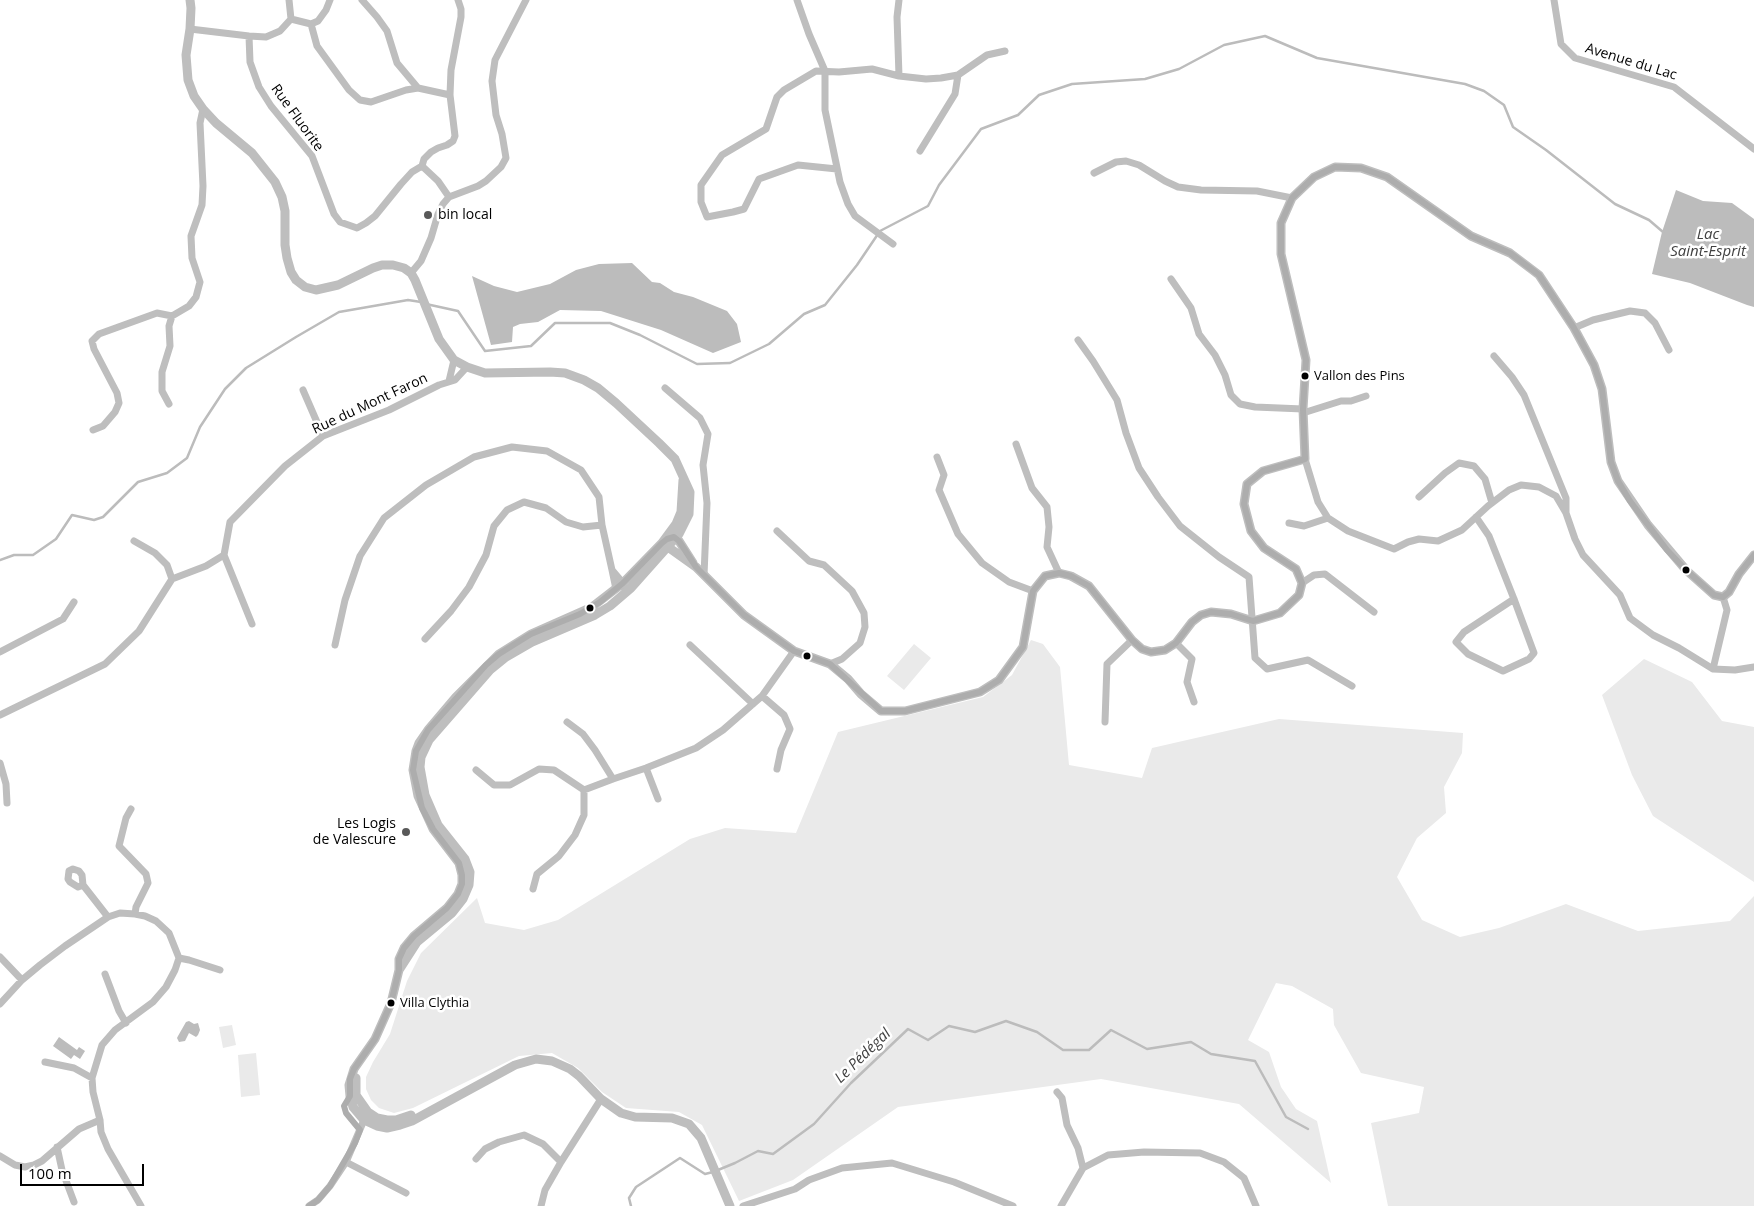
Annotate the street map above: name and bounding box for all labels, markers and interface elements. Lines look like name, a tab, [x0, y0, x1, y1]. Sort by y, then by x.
street label: Avenue du Lac	[1583, 40, 1679, 84]
street label: Rue Fluorite	[267, 81, 327, 155]
place label: bin local	[438, 207, 492, 223]
marker: bin local	[422, 209, 434, 221]
water label: Lac Saint-Esprit	[1670, 226, 1746, 261]
place label: Vallon des Pins	[1314, 368, 1405, 384]
street label: Rue du Mont Faron	[310, 370, 430, 438]
marker: Vallon des Pins	[1300, 371, 1310, 381]
unlabelled marker	[1681, 565, 1691, 575]
unlabelled marker	[585, 603, 595, 613]
unlabelled marker	[802, 651, 812, 661]
place label: Les Logis de Valescure	[313, 816, 396, 849]
marker: Les Logis de Valescure	[400, 826, 412, 838]
place label: Villa Clythia	[400, 995, 469, 1011]
marker: Villa Clythia	[386, 998, 396, 1008]
water label: Le Pédégal	[831, 1025, 895, 1087]
scale bar	[22, 1154, 146, 1186]
text: 100 m	[28, 1163, 72, 1183]

